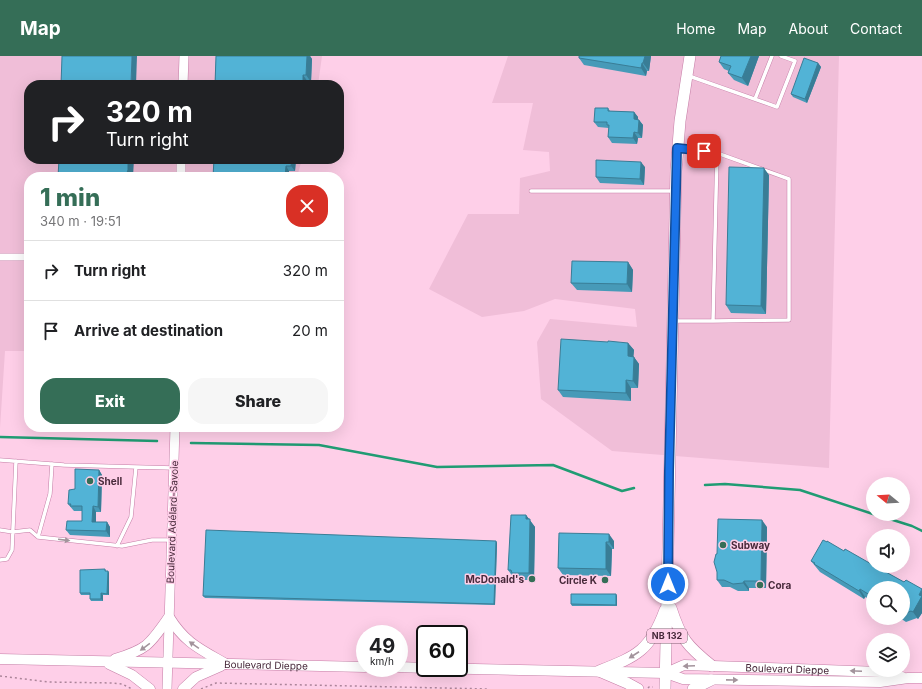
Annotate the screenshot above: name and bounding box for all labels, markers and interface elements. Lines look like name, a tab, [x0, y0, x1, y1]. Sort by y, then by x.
text: Map	[20, 17, 61, 40]
text: Home	[676, 20, 715, 37]
text: Map	[737, 20, 767, 37]
text: About	[789, 20, 828, 37]
text: Contact	[850, 20, 902, 37]
text: 320 m	[106, 95, 193, 129]
icon: right	[40, 96, 92, 148]
text: Turn right	[106, 129, 189, 150]
pin	[687, 134, 721, 168]
icon: arrive	[693, 140, 715, 162]
text: 1 min	[40, 183, 100, 212]
button: close	[286, 185, 328, 227]
text: 340 m · 19:51	[40, 213, 121, 229]
icon: right	[40, 260, 62, 282]
text: Turn right	[74, 261, 146, 280]
text: 320 m	[283, 261, 328, 280]
icon: arrive	[40, 320, 62, 342]
text: Arrive at destination	[74, 321, 223, 340]
text: 20 m	[292, 321, 328, 340]
button: Exit	[40, 378, 180, 424]
button: Share	[188, 378, 328, 424]
street label: Boulevard Adélard-Savoie	[164, 460, 180, 584]
place label: Shell	[98, 475, 122, 487]
marker: Shell	[85, 476, 95, 486]
north arrow	[866, 477, 910, 521]
map controls	[866, 477, 910, 677]
button: sound	[866, 529, 910, 573]
one-way arrow	[58, 537, 70, 543]
place label: Subway	[731, 539, 770, 552]
marker: Subway	[718, 540, 728, 550]
position arrow	[647, 563, 689, 605]
place label: McDonald's	[465, 573, 524, 585]
marker: McDonald's	[527, 574, 537, 584]
place label: Circle K	[559, 574, 597, 586]
marker: Circle K	[600, 575, 610, 585]
place label: Cora	[768, 579, 791, 591]
marker: Cora	[755, 580, 765, 590]
button: search	[866, 581, 910, 625]
speed limit sign: 60	[416, 625, 468, 677]
road number: NB 132	[647, 629, 687, 643]
button: layers	[866, 633, 910, 677]
text: 49	[369, 634, 395, 658]
one-way arrow	[189, 641, 199, 649]
one-way arrow	[140, 643, 150, 651]
one-way arrow	[628, 652, 640, 659]
text: km/h	[370, 655, 394, 667]
street label: Boulevard Dieppe	[224, 658, 308, 672]
street label: Boulevard Dieppe	[745, 661, 830, 676]
one-way arrow	[682, 663, 695, 670]
one-way arrow	[849, 668, 862, 674]
one-way arrow	[726, 677, 739, 683]

